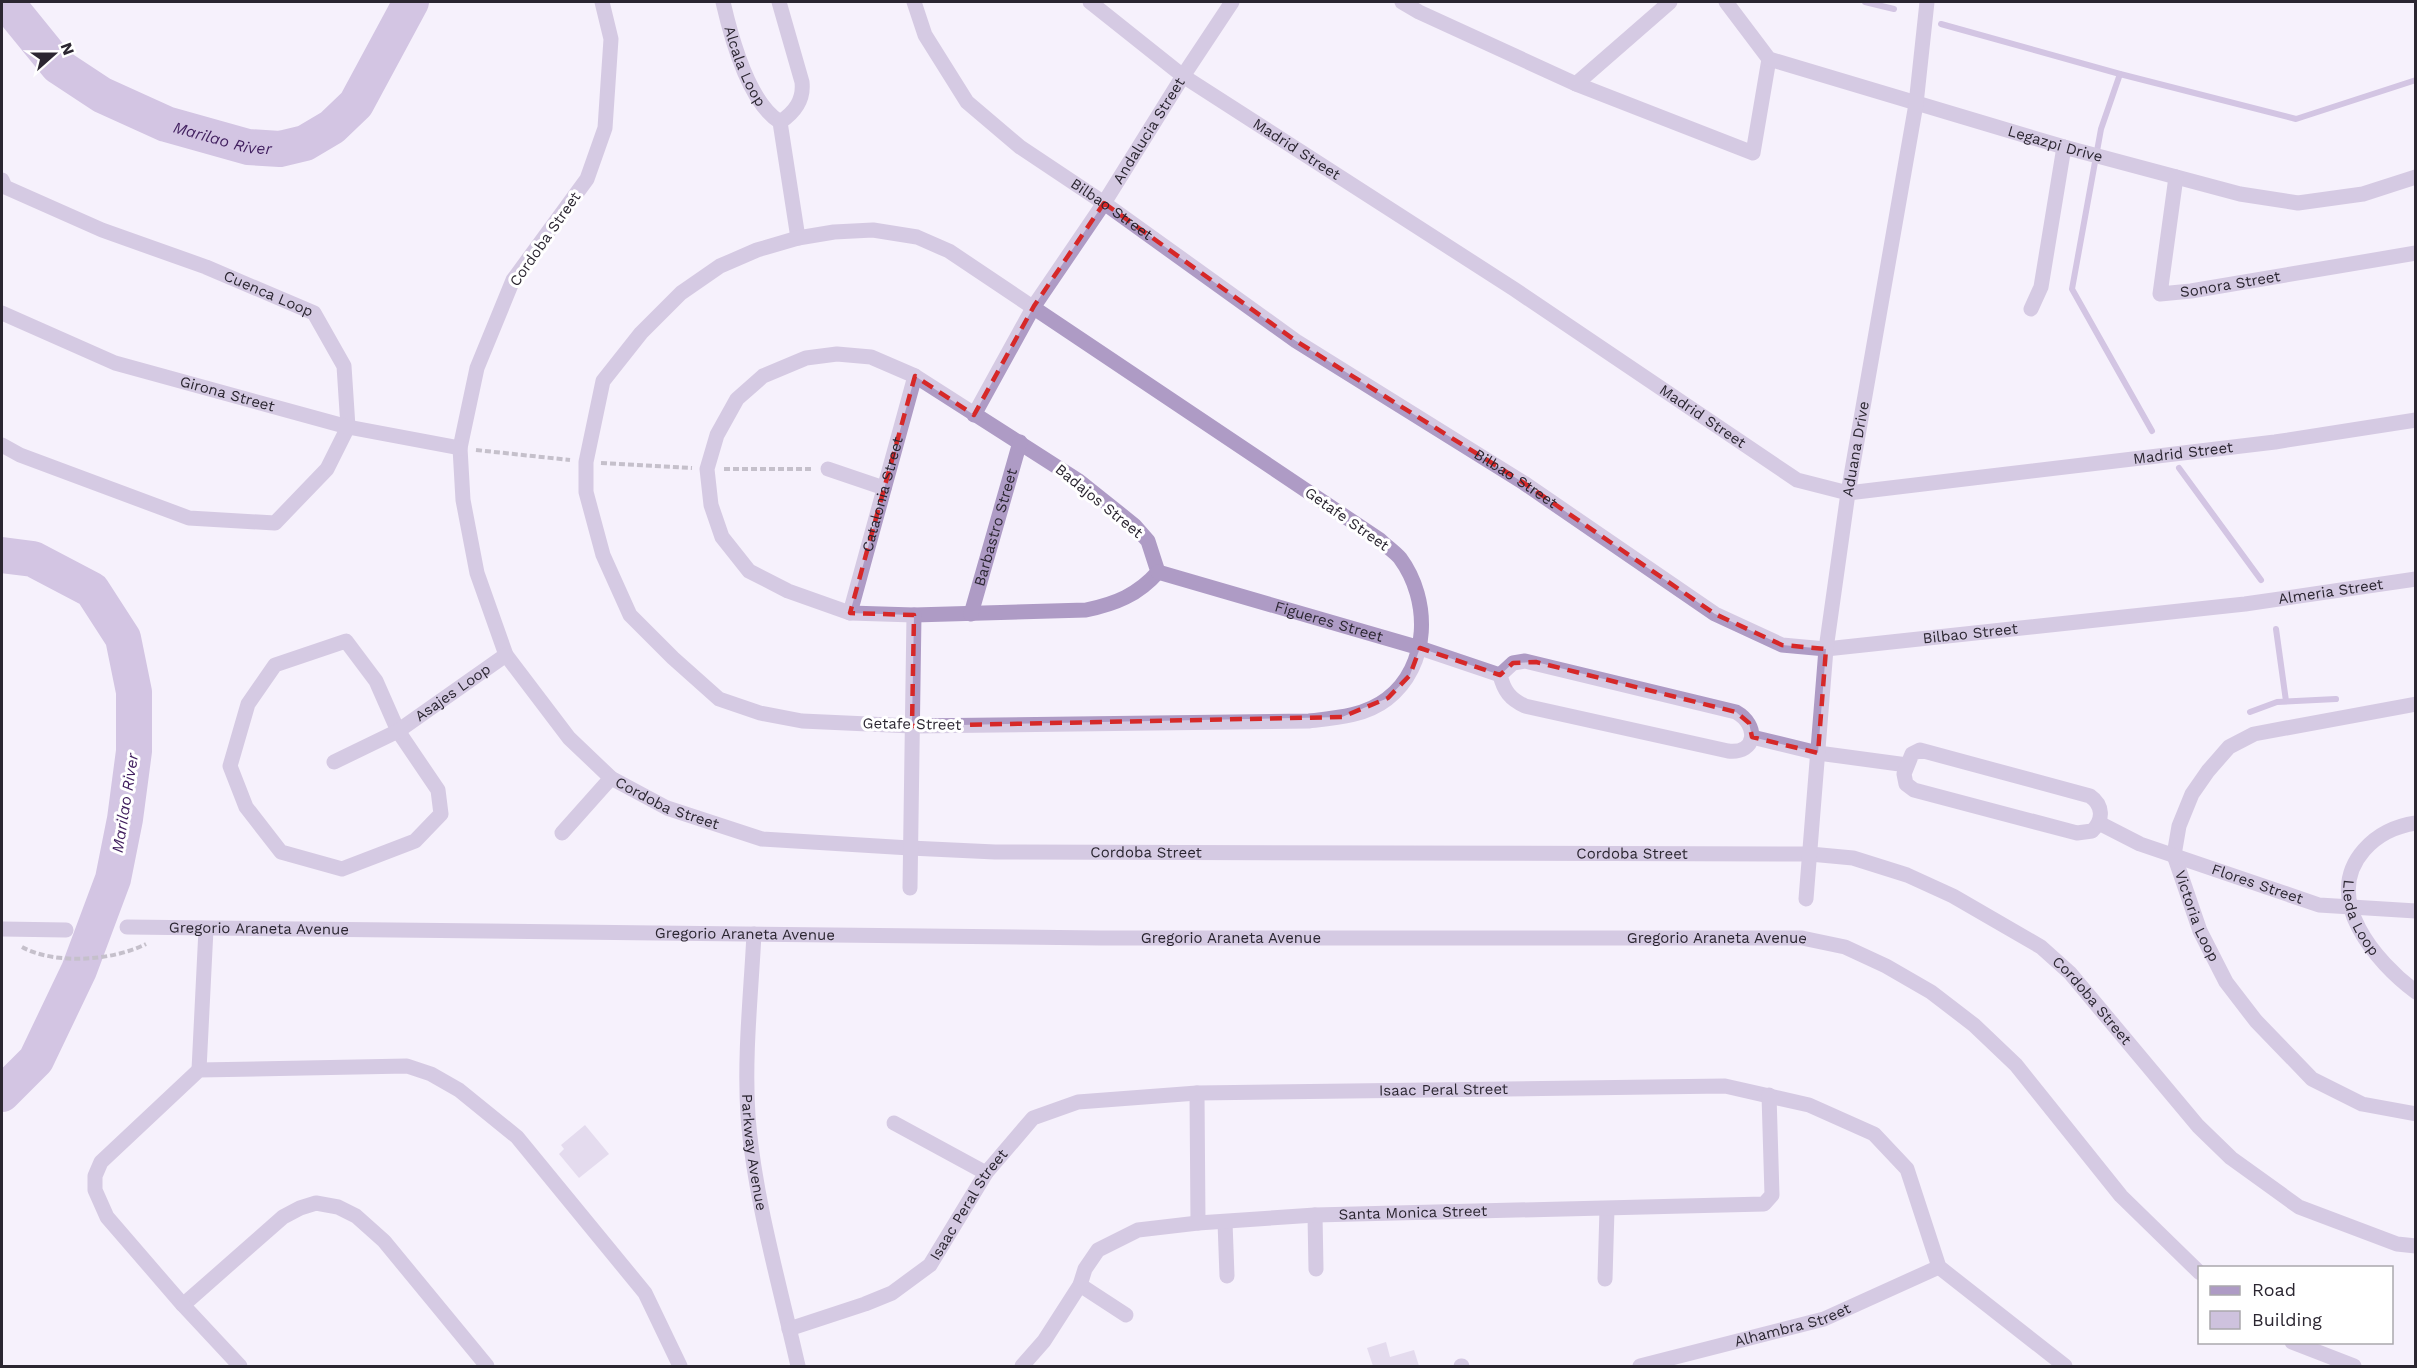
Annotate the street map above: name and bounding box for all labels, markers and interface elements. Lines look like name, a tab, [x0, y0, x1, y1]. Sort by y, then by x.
north arrow	[24, 24, 84, 84]
street label: Alcala Loop	[720, 24, 770, 110]
text: N	[57, 40, 79, 58]
street label: Andalucia Street	[1109, 74, 1189, 187]
street label: Madrid Street	[1250, 114, 1344, 184]
water label: Marilao River	[171, 117, 273, 158]
street label: Legazpi Drive	[2006, 122, 2105, 166]
street label: Bilbao Street	[1067, 174, 1156, 244]
street label: Cordoba Street	[506, 188, 585, 290]
street label: Cuenca Loop	[221, 267, 316, 321]
street label: Sonora Street	[2179, 267, 2282, 301]
street label: Girona Street	[178, 372, 277, 416]
street label: Madrid Street	[1656, 381, 1750, 452]
street label: Aduana Drive	[1838, 400, 1873, 498]
street label: Catalonia Street	[858, 434, 907, 554]
street label: Madrid Street	[2132, 438, 2235, 468]
street label: Bilbao Street	[1471, 445, 1561, 513]
street label: Badajos Street	[1052, 460, 1147, 542]
street label: Barbastro Street	[970, 466, 1021, 588]
street label: Getafe Street	[1301, 483, 1393, 555]
street label: Almeria Street	[2277, 575, 2385, 608]
street label: Figueres Street	[1273, 597, 1386, 646]
street label: Bilbao Street	[1922, 619, 2019, 648]
street label: Asajes Loop	[411, 660, 494, 725]
street label: Getafe Street	[863, 714, 962, 734]
water label: Marilao River	[108, 751, 142, 854]
street label: Cordoba Street	[612, 773, 722, 834]
street label: Cordoba Street	[1090, 843, 1203, 862]
street label: Cordoba Street	[1576, 844, 1689, 863]
street label: Flores Street	[2209, 860, 2306, 908]
street label: Victoria Loop	[2171, 868, 2223, 965]
street label: Lleda Loop	[2339, 879, 2383, 959]
street label: Gregorio Araneta Avenue	[169, 918, 349, 939]
street label: Gregorio Araneta Avenue	[655, 924, 835, 944]
street label: Gregorio Araneta Avenue	[1627, 928, 1809, 948]
street label: Gregorio Araneta Avenue	[1141, 929, 1321, 947]
street label: Cordoba Street	[2049, 953, 2136, 1049]
street label: Isaac Peral Street	[1379, 1080, 1509, 1100]
street label: Parkway Avenue	[738, 1094, 771, 1212]
street label: Isaac Peral Street	[926, 1145, 1012, 1264]
street label: Santa Monica Street	[1338, 1202, 1488, 1223]
legend	[2198, 1266, 2393, 1344]
text: Road	[2252, 1279, 2296, 1300]
street label: Alhambra Street	[1733, 1299, 1854, 1351]
text: Building	[2252, 1309, 2322, 1330]

